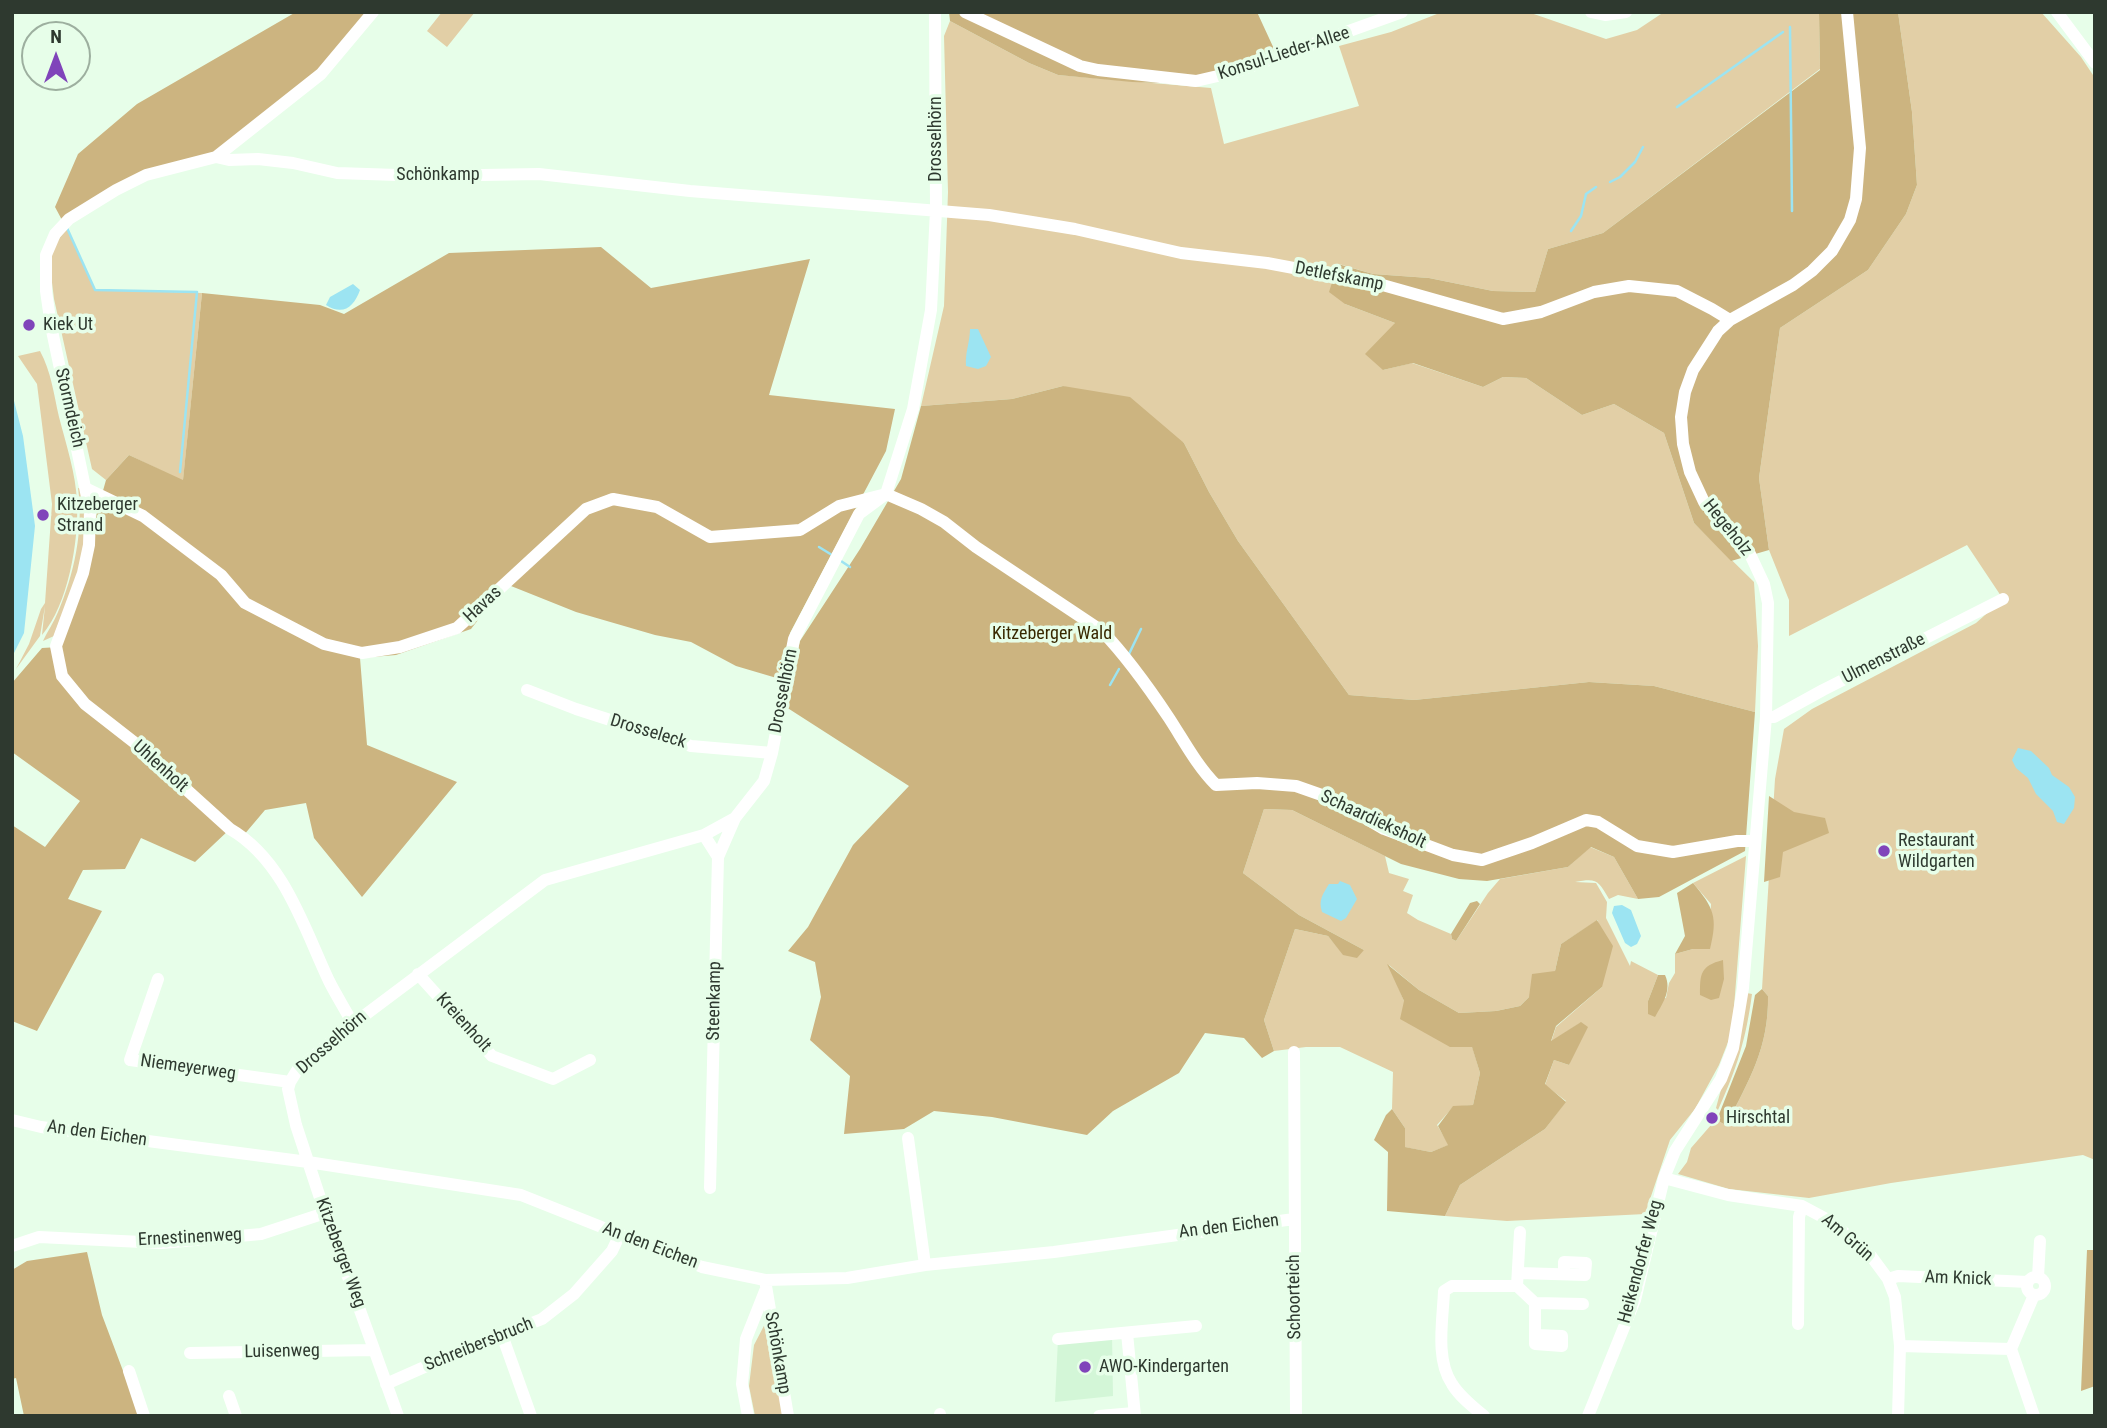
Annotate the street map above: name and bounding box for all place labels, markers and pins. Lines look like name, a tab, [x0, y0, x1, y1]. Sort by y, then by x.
place label: Kiek Ut	[43, 314, 93, 336]
marker: Kiek Ut	[21, 317, 37, 333]
place label: Kitzeberger Strand	[57, 494, 138, 536]
marker: Kitzeberger Strand	[35, 507, 51, 523]
place label: Restaurant Wildgarten	[1898, 830, 1975, 872]
marker: Restaurant Wildgarten	[1876, 843, 1892, 859]
place label: Hirschtal	[1726, 1107, 1790, 1129]
marker: Hirschtal	[1704, 1110, 1720, 1126]
place label: AWO-Kindergarten	[1099, 1356, 1229, 1378]
marker: AWO-Kindergarten	[1077, 1359, 1093, 1375]

